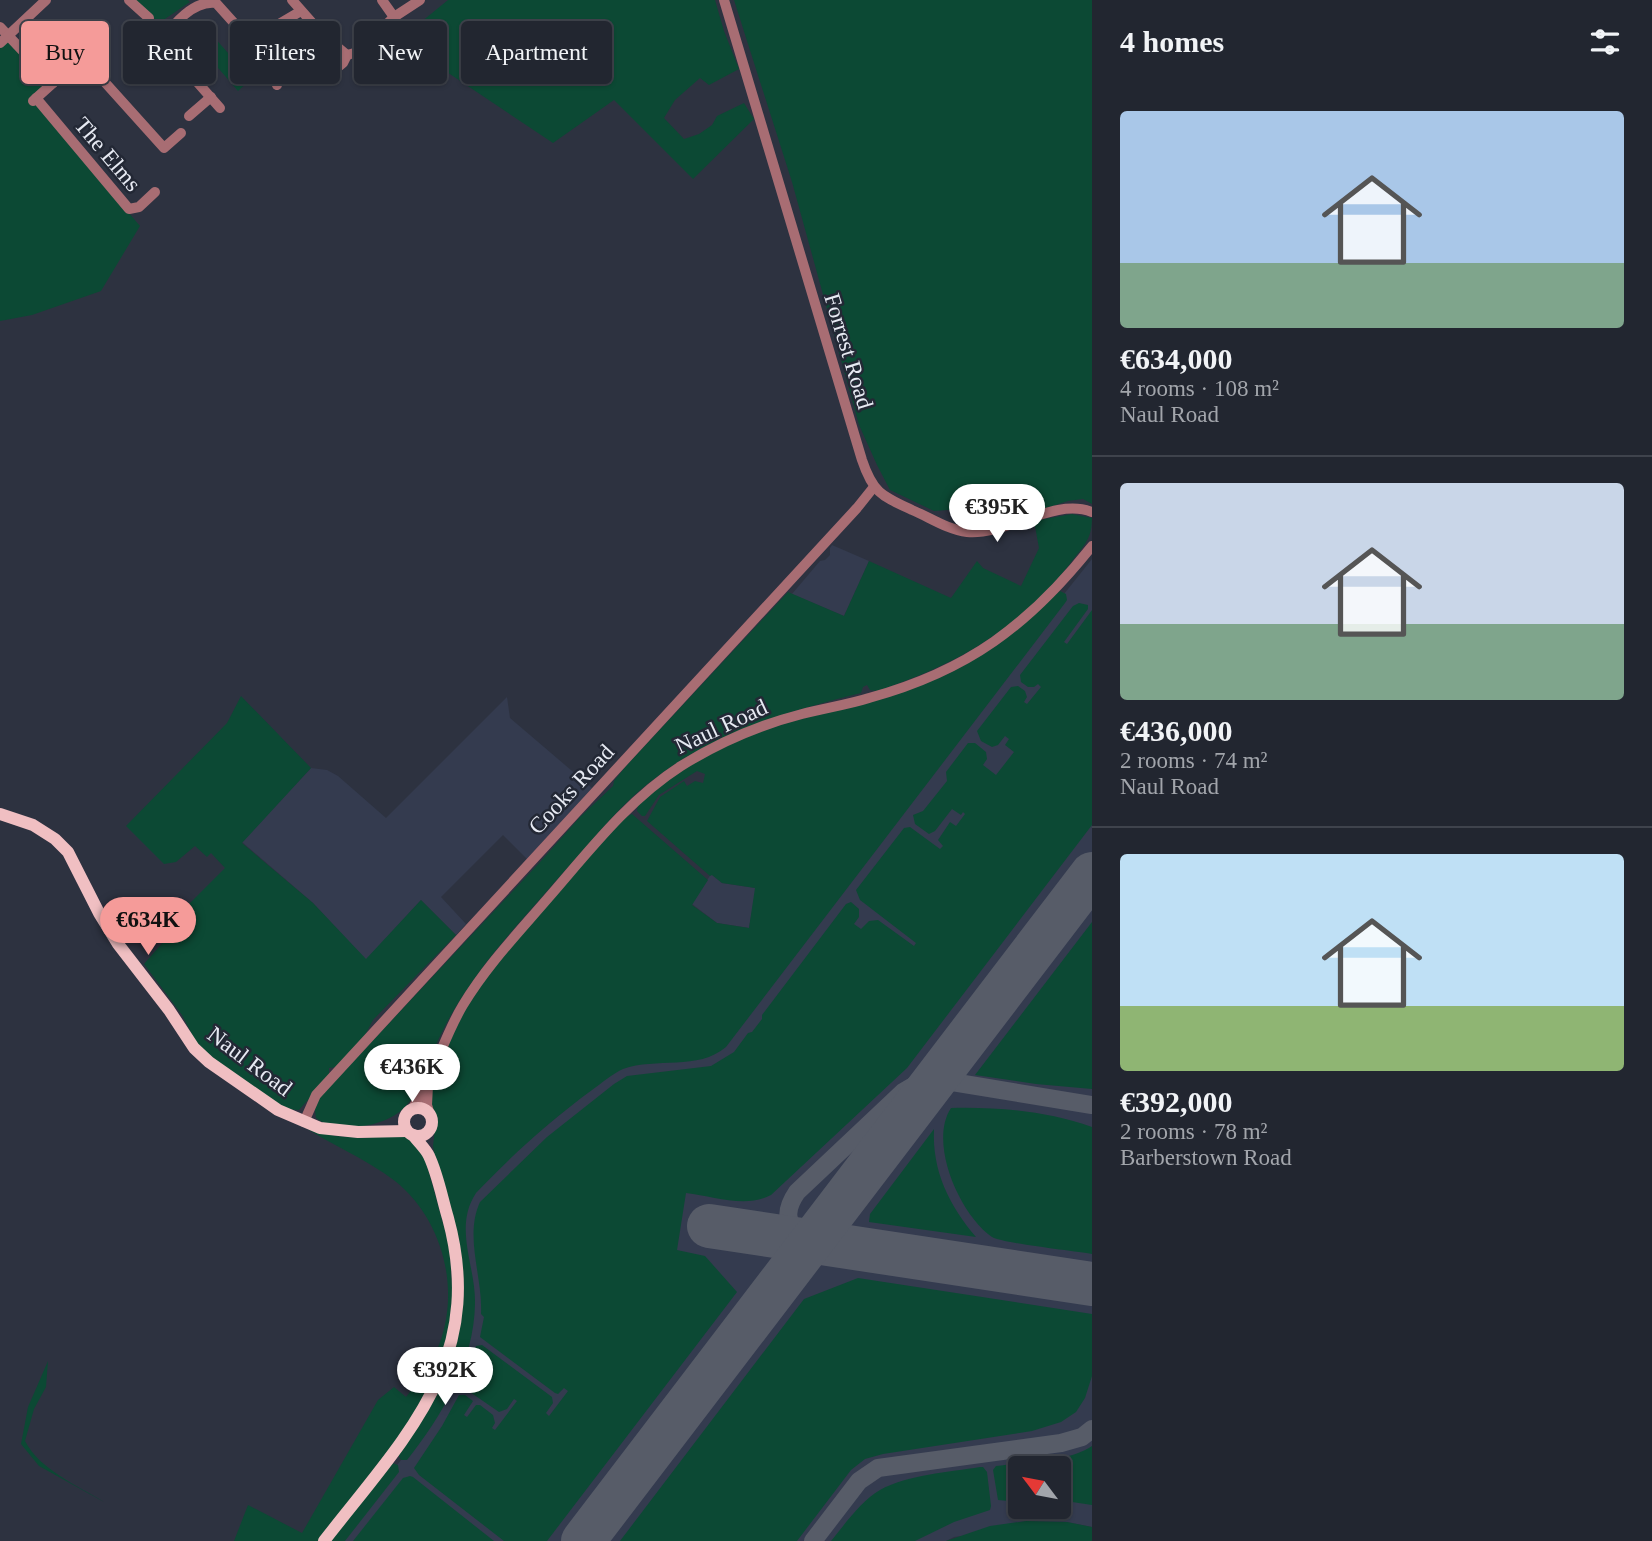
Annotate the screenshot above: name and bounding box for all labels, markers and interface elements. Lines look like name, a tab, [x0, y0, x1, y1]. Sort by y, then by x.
chip: Buy	[21, 21, 109, 84]
chip: Rent	[123, 21, 216, 84]
chip: Filters	[230, 21, 340, 84]
chip: New	[354, 21, 447, 84]
chip: Apartment	[461, 21, 612, 84]
icon: filters	[1586, 23, 1624, 61]
text: 4 homes	[1120, 25, 1224, 58]
street label: The Elms	[70, 112, 146, 196]
icon: home	[1309, 157, 1435, 283]
street label: Forrest Road	[819, 290, 878, 412]
text: €634,000	[1120, 342, 1233, 375]
text: 4 rooms · 108 m²	[1120, 376, 1279, 401]
text: Naul Road	[1120, 402, 1219, 427]
pin: €395K	[948, 484, 1046, 544]
text: €395K	[965, 494, 1029, 519]
icon: home	[1309, 529, 1435, 655]
street label: Naul Road	[671, 694, 772, 759]
text: €436,000	[1120, 714, 1233, 747]
street label: Cooks Road	[524, 739, 619, 839]
text: 2 rooms · 74 m²	[1120, 748, 1267, 773]
text: Naul Road	[1120, 774, 1219, 799]
pin: €634K	[99, 898, 197, 957]
icon: home	[1309, 900, 1435, 1026]
text: €634K	[116, 907, 180, 932]
street label: Naul Road	[203, 1022, 297, 1101]
pin: €436K	[363, 1044, 461, 1104]
text: €436K	[380, 1054, 444, 1079]
text: €392,000	[1120, 1085, 1233, 1118]
text: 2 rooms · 78 m²	[1120, 1119, 1267, 1144]
text: Barberstown Road	[1120, 1145, 1292, 1170]
pin: €392K	[396, 1348, 494, 1407]
text: €392K	[413, 1357, 477, 1382]
north arrow	[1008, 1456, 1071, 1519]
map controls	[1008, 1456, 1071, 1519]

